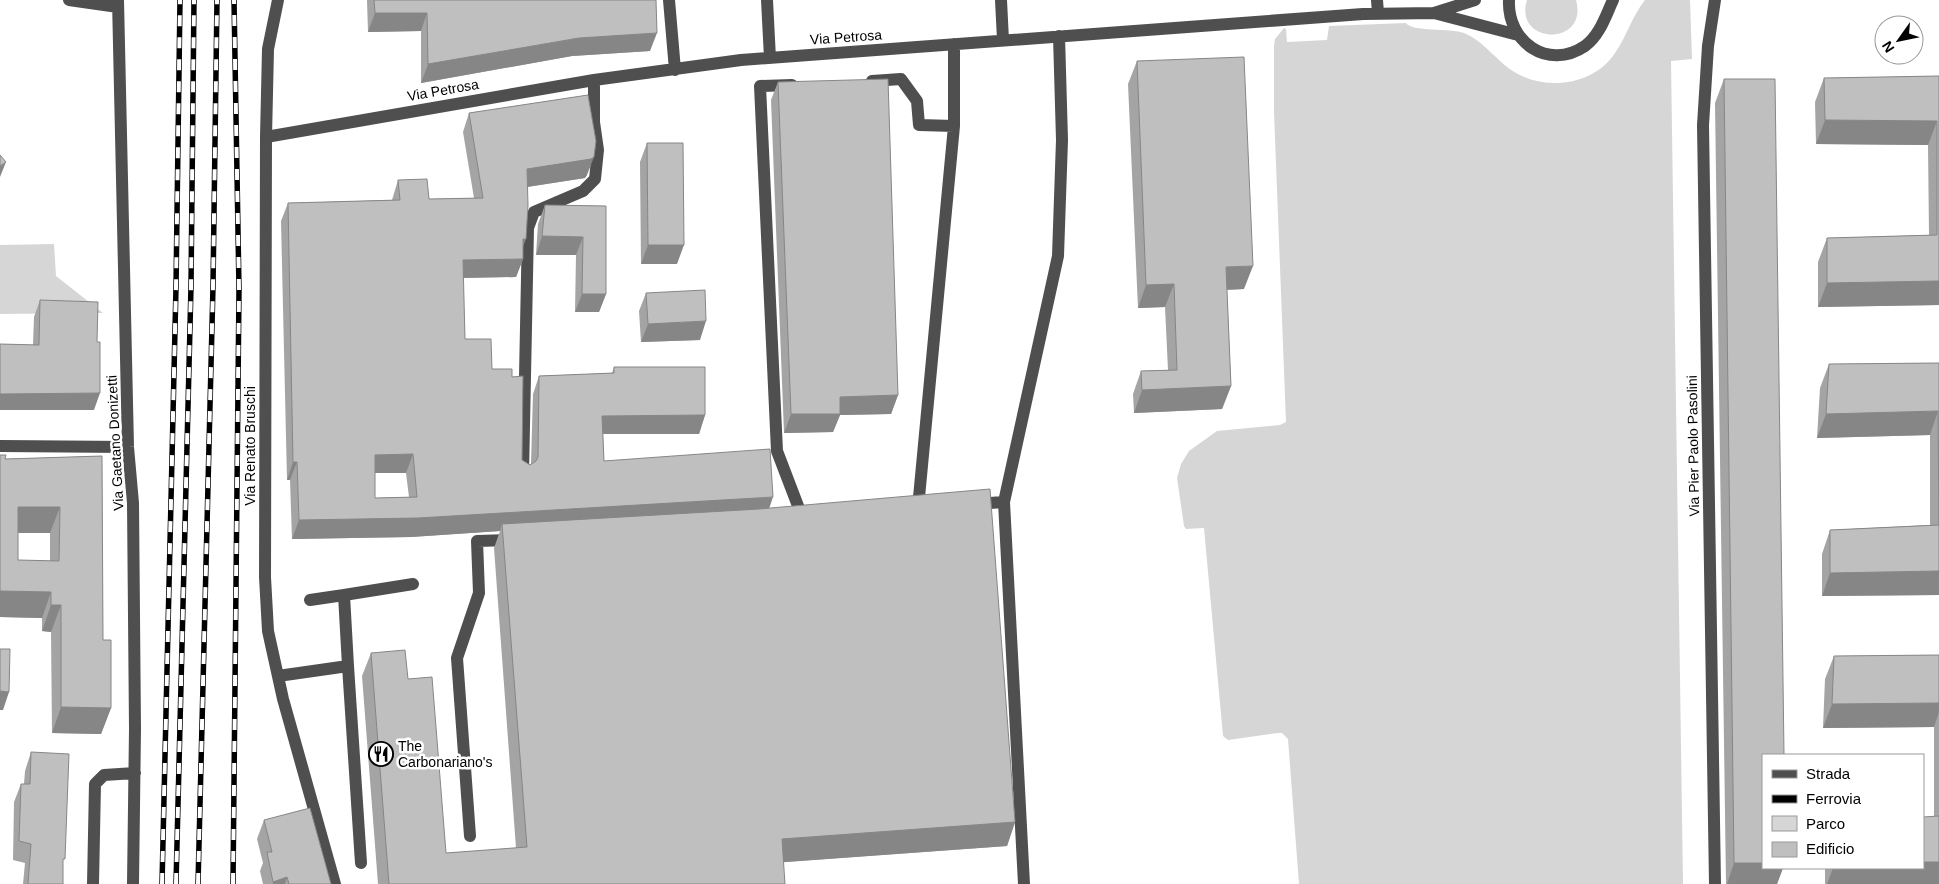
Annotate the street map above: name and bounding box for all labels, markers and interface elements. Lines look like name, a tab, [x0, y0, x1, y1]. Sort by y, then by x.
north arrow	[1874, 15, 1924, 65]
street label: Via Petrosa	[809, 26, 883, 47]
text: N	[1879, 38, 1898, 56]
street label: Via Petrosa	[406, 76, 480, 104]
street label: Via Gaetano Donizetti	[103, 375, 127, 511]
street label: Via Pier Paolo Pasolini	[1684, 375, 1702, 517]
street label: Via Renato Bruschi	[242, 386, 258, 506]
place label: The Carbonariano's	[398, 738, 493, 770]
restaurant icon: The Carbonariano's	[368, 741, 394, 767]
legend	[1762, 754, 1924, 869]
text: Strada	[1806, 765, 1851, 782]
text: Ferrovia	[1806, 790, 1862, 807]
text: Parco	[1806, 815, 1845, 832]
text: Edificio	[1806, 840, 1854, 857]

